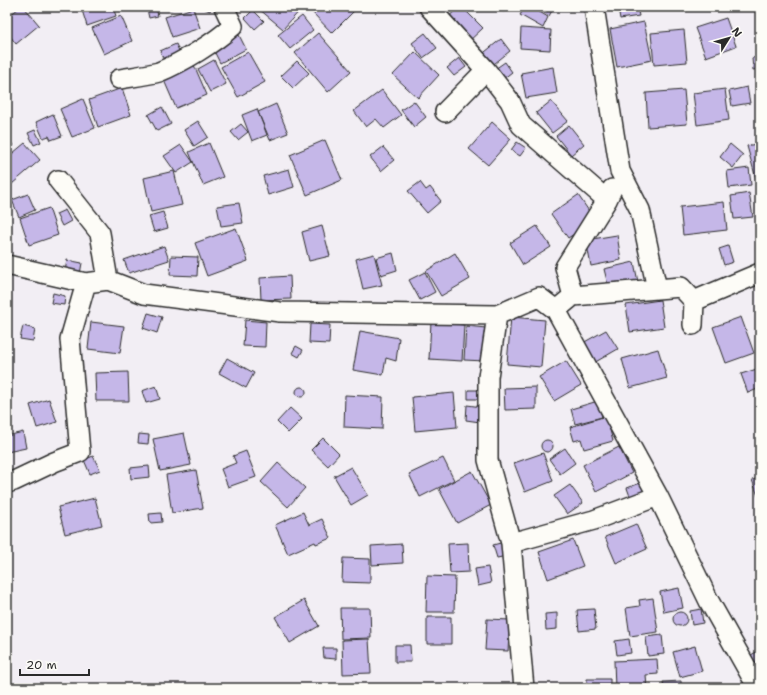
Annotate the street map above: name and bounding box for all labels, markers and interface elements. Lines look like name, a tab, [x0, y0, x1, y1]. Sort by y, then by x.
north arrow	[709, 18, 749, 58]
text: N	[728, 24, 745, 41]
scale bar	[20, 651, 89, 677]
text: 20 m	[26, 657, 57, 673]

